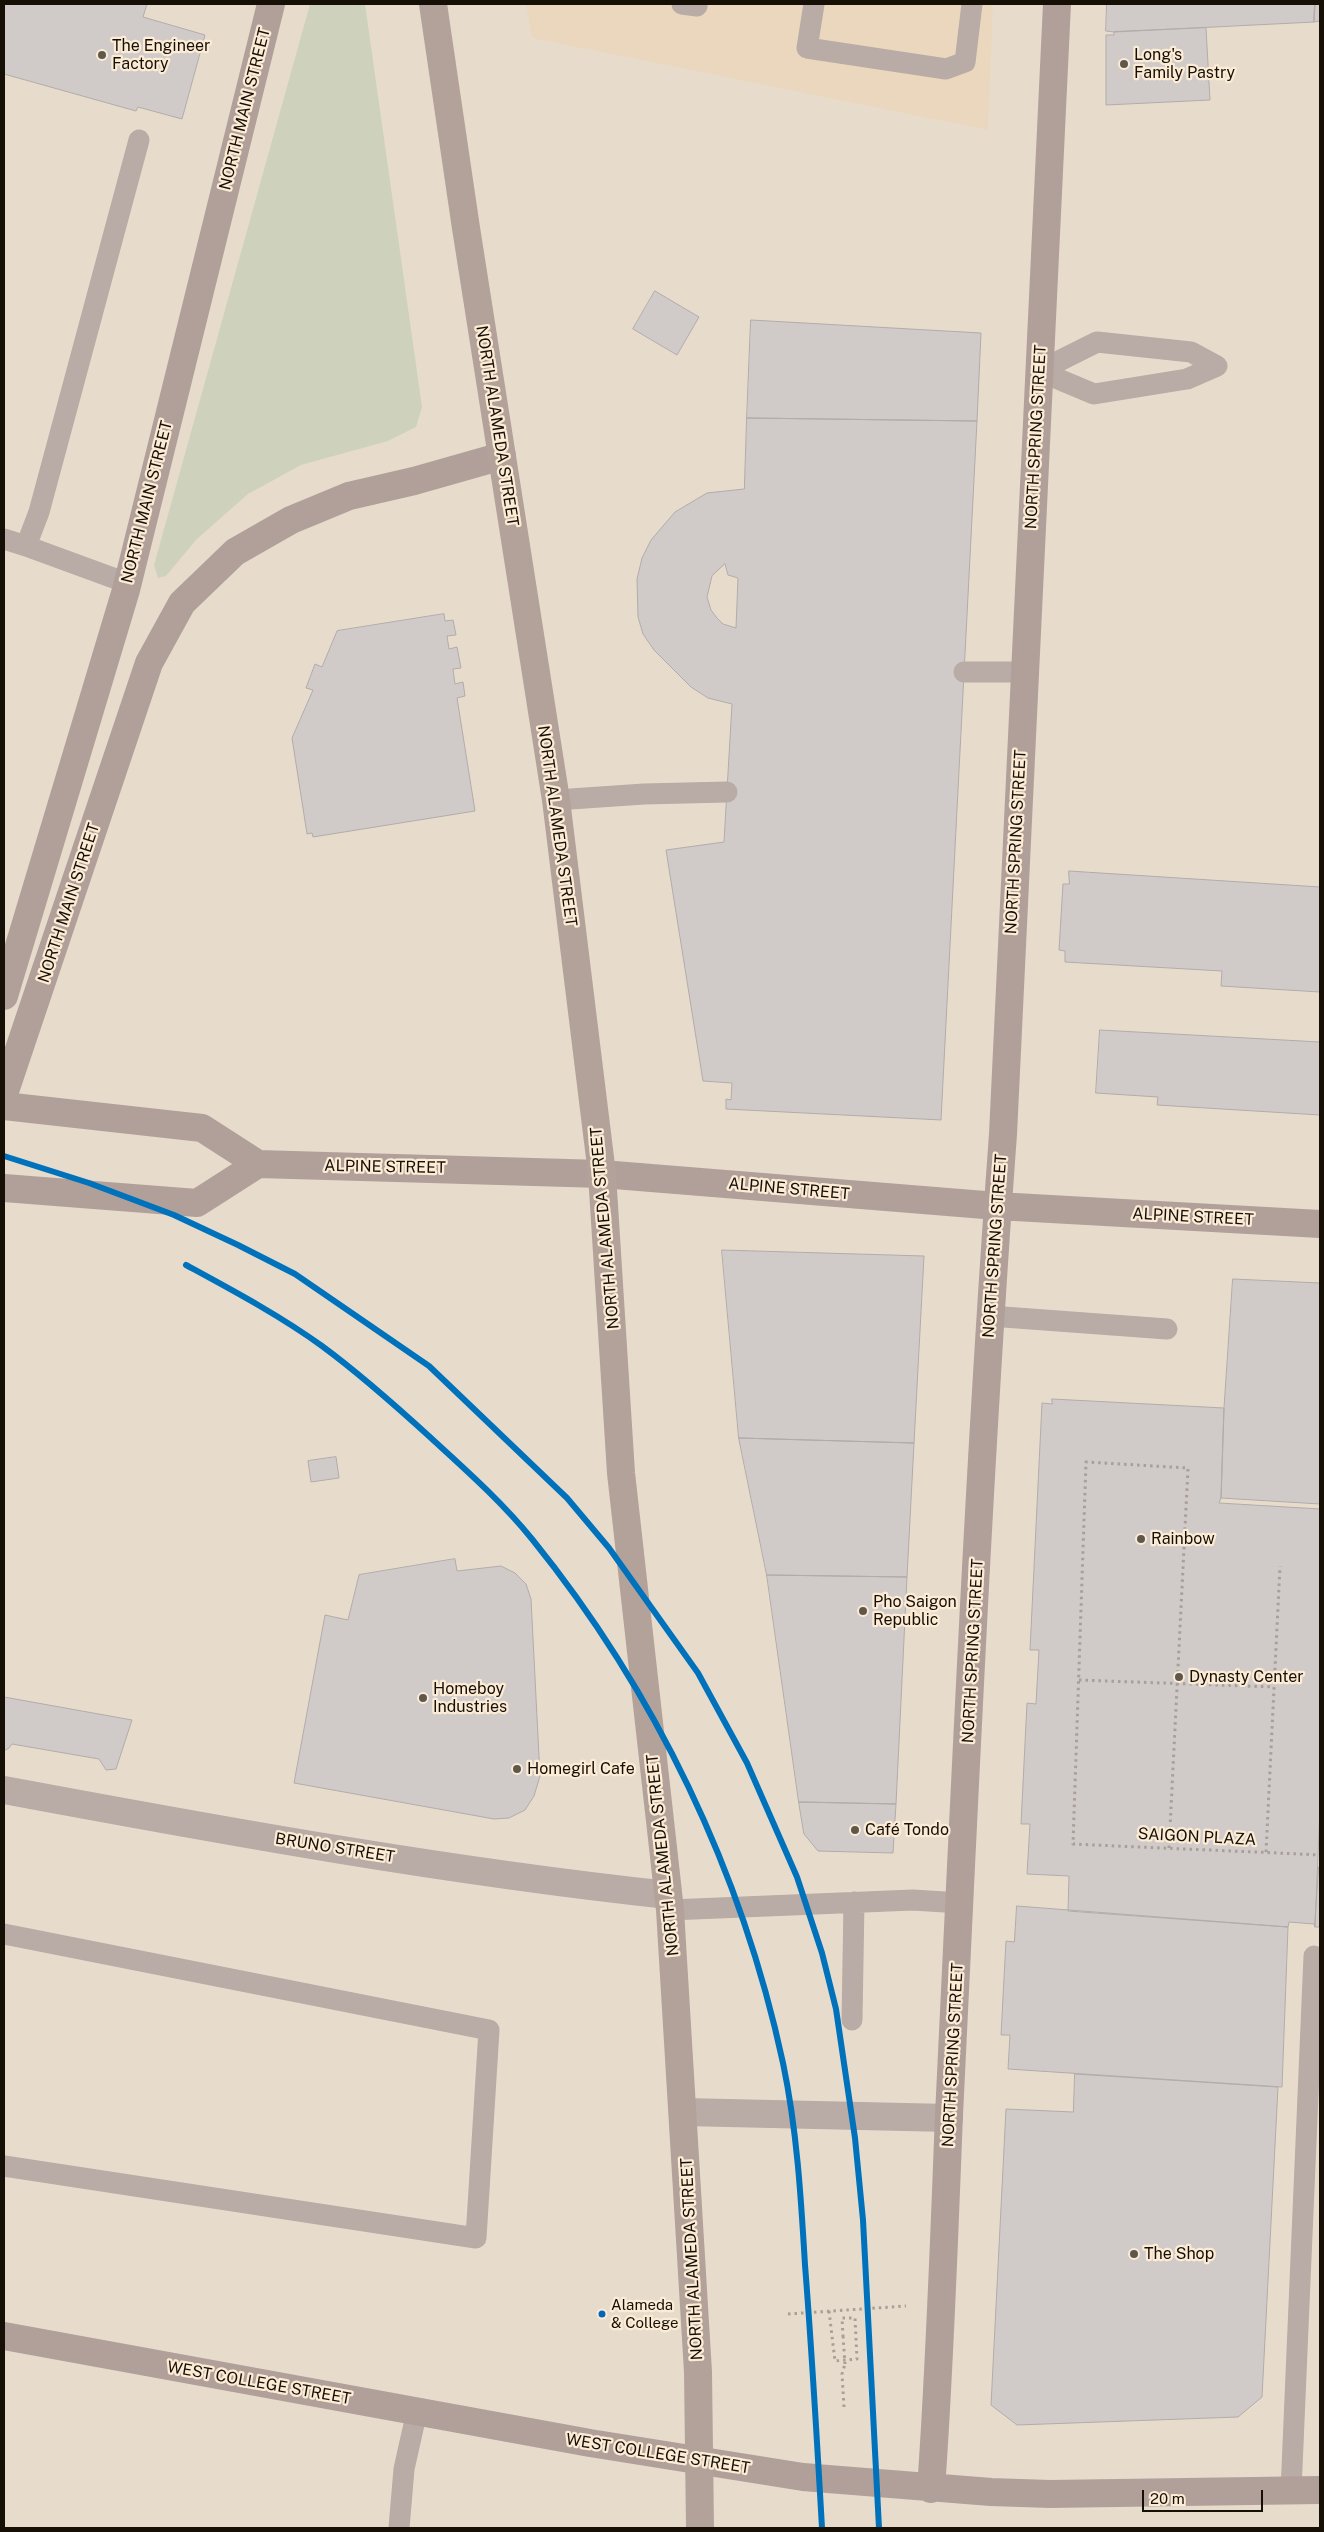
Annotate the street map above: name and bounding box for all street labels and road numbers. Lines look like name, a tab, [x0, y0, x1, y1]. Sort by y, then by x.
street label: NORTH MAIN STREET	[216, 26, 274, 192]
street label: NORTH ALAMEDA STREET	[472, 324, 522, 528]
street label: NORTH SPRING STREET	[1022, 344, 1050, 530]
street label: NORTH MAIN STREET	[118, 419, 176, 585]
street label: NORTH ALAMEDA STREET	[533, 724, 581, 928]
street label: NORTH SPRING STREET	[1002, 749, 1030, 935]
street label: NORTH MAIN STREET	[34, 821, 104, 985]
street label: NORTH ALAMEDA STREET	[587, 1126, 623, 1330]
street label: NORTH SPRING STREET	[979, 1153, 1011, 1339]
street label: ALPINE STREET	[324, 1156, 446, 1178]
street label: ALPINE STREET	[728, 1174, 850, 1204]
street label: ALPINE STREET	[1132, 1204, 1254, 1230]
street label: NORTH SPRING STREET	[959, 1558, 987, 1744]
street label: NORTH ALAMEDA STREET	[643, 1753, 683, 1957]
street label: SAIGON PLAZA	[1137, 1824, 1257, 1850]
street label: BRUNO STREET	[274, 1829, 396, 1867]
street label: NORTH SPRING STREET	[939, 1962, 967, 2148]
street label: NORTH ALAMEDA STREET	[677, 2157, 707, 2361]
street label: WEST COLLEGE STREET	[166, 2357, 352, 2409]
street label: WEST COLLEGE STREET	[565, 2430, 751, 2478]

